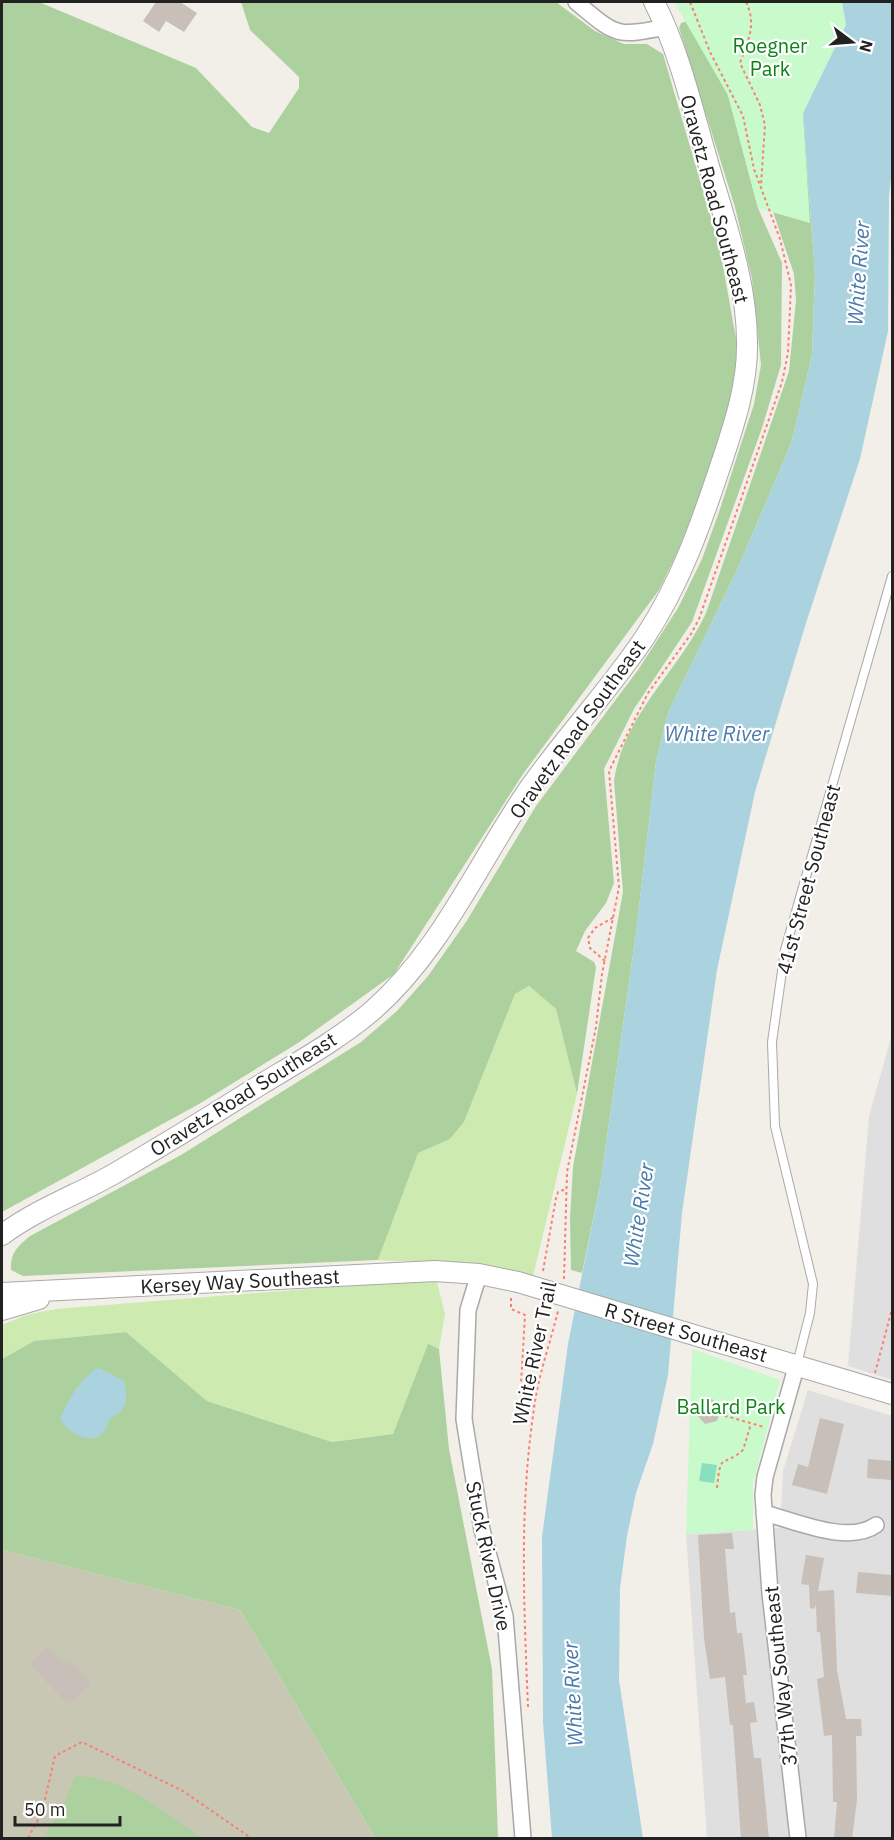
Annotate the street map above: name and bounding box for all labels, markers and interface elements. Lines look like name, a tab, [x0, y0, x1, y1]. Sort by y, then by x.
north arrow	[822, 12, 882, 72]
park label: Roegner Park	[733, 32, 807, 82]
text: N	[855, 38, 878, 54]
street label: Oravetz Road Southeast	[674, 92, 756, 306]
water label: White River	[840, 218, 876, 326]
street label: Oravetz Road Southeast	[503, 634, 651, 824]
water label: White River	[665, 719, 771, 747]
street label: 41st Street Southeast	[770, 781, 846, 977]
street label: Oravetz Road Southeast	[145, 1026, 341, 1162]
water label: White River	[616, 1160, 660, 1269]
street label: Kersey Way Southeast	[140, 1262, 340, 1300]
street label: White River Trail	[506, 1279, 562, 1427]
street label: R Street Southeast	[602, 1296, 770, 1368]
park label: Ballard Park	[676, 1393, 786, 1420]
street label: Stuck River Drive	[460, 1479, 518, 1633]
street label: 37th Way Southeast	[757, 1585, 803, 1767]
water label: White River	[555, 1640, 589, 1747]
scale bar	[15, 1789, 120, 1827]
text: 50 m	[24, 1798, 66, 1821]

